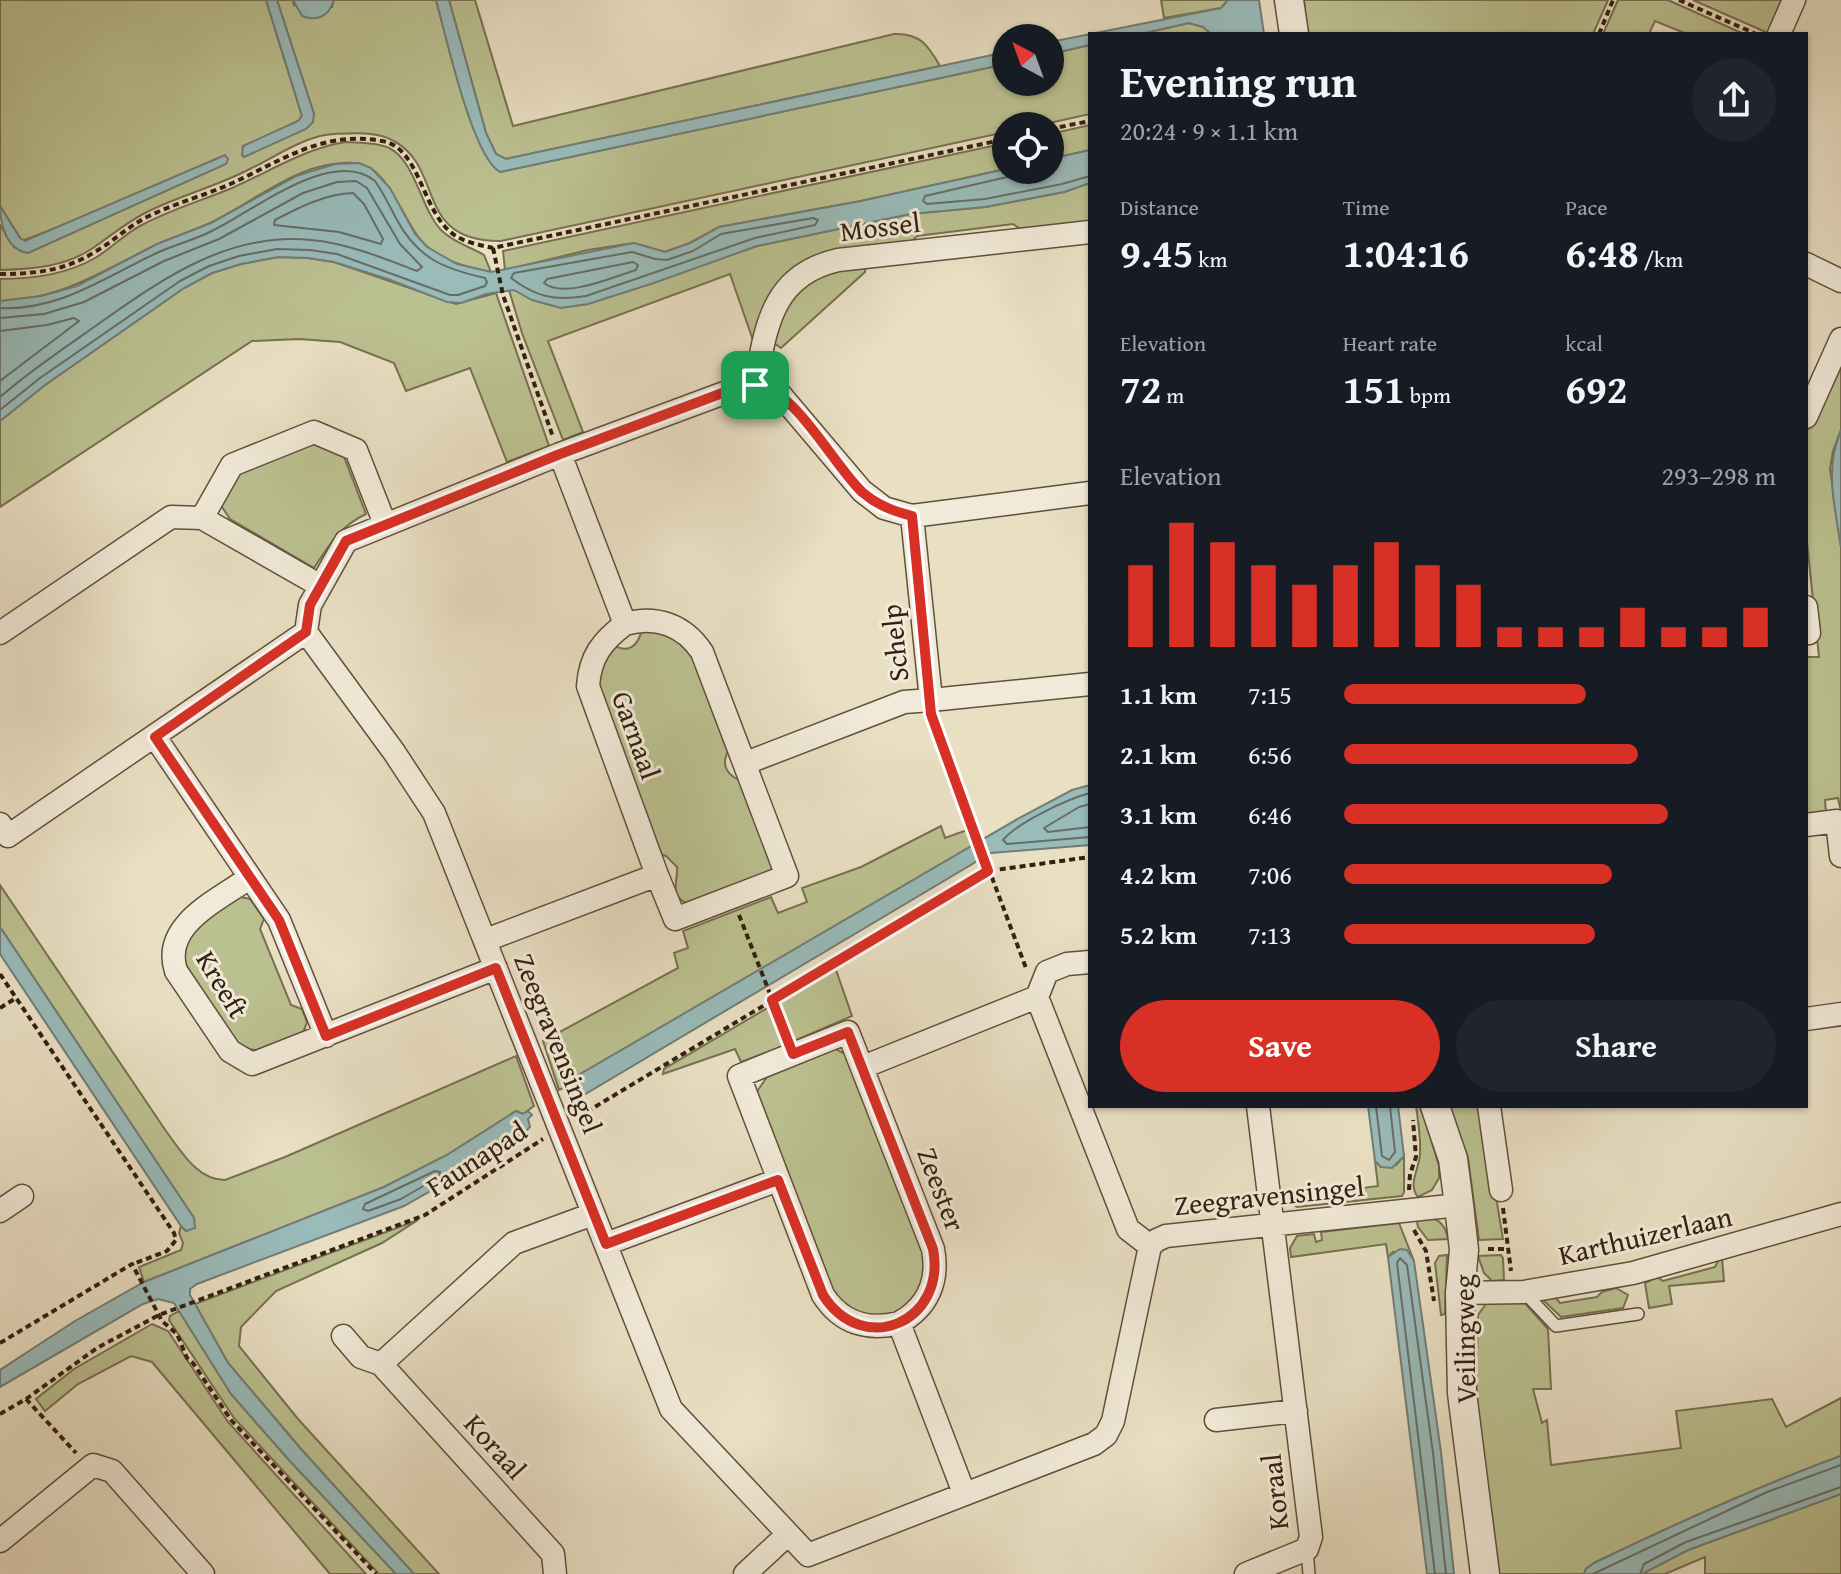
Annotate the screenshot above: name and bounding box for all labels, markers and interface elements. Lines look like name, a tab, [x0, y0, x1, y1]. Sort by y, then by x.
north arrow	[992, 24, 1064, 96]
map controls	[992, 24, 1064, 184]
text: Evening run	[1120, 49, 1357, 113]
button: share	[1692, 58, 1776, 142]
text: 20:24 · 9 × 1.1 km	[1120, 111, 1298, 150]
button: locate	[992, 112, 1064, 184]
text: Distance	[1120, 191, 1199, 223]
text: Time	[1343, 191, 1389, 223]
text: Pace	[1565, 191, 1608, 223]
street label: Mossel	[838, 201, 923, 251]
text: 9.45	[1120, 223, 1193, 282]
text: 1:04:16	[1343, 223, 1469, 282]
text: 6:48	[1565, 223, 1639, 282]
text: km	[1193, 243, 1227, 275]
text: /km	[1639, 243, 1683, 275]
text: Elevation	[1120, 327, 1206, 359]
text: Heart rate	[1343, 327, 1437, 359]
text: kcal	[1565, 327, 1603, 359]
pin	[721, 351, 789, 419]
text: 72	[1120, 359, 1161, 418]
text: 151	[1343, 359, 1405, 418]
text: 692	[1565, 359, 1628, 418]
icon: arrive	[733, 363, 777, 407]
text: m	[1161, 379, 1184, 411]
text: bpm	[1405, 379, 1451, 411]
text: Elevation	[1120, 456, 1222, 495]
text: 293–298 m	[1662, 456, 1776, 495]
street label: Schelp	[870, 602, 918, 684]
text: 1.1 km	[1120, 675, 1197, 714]
text: 7:15	[1248, 675, 1292, 714]
street label: Garnaal	[602, 685, 672, 785]
text: 2.1 km	[1120, 735, 1197, 774]
text: 6:56	[1248, 735, 1292, 774]
text: 3.1 km	[1120, 795, 1197, 834]
text: 6:46	[1248, 795, 1292, 834]
text: 4.2 km	[1120, 855, 1197, 894]
text: 7:06	[1248, 855, 1292, 894]
text: 5.2 km	[1120, 915, 1197, 954]
text: 7:13	[1248, 915, 1292, 954]
street label: Kreeft	[187, 942, 259, 1026]
street label: Zeegravensingel	[504, 947, 614, 1139]
button: Save	[1120, 1000, 1440, 1092]
button: Share	[1456, 1000, 1776, 1092]
street label: Faunapad	[417, 1110, 535, 1206]
street label: Zeester	[907, 1141, 977, 1237]
street label: Zeegravensingel	[1172, 1165, 1366, 1225]
street label: Karthuizerlaan	[1554, 1195, 1736, 1275]
street label: Veilingweg	[1442, 1274, 1486, 1404]
street label: Koraal	[455, 1404, 537, 1488]
street label: Koraal	[1250, 1452, 1298, 1532]

